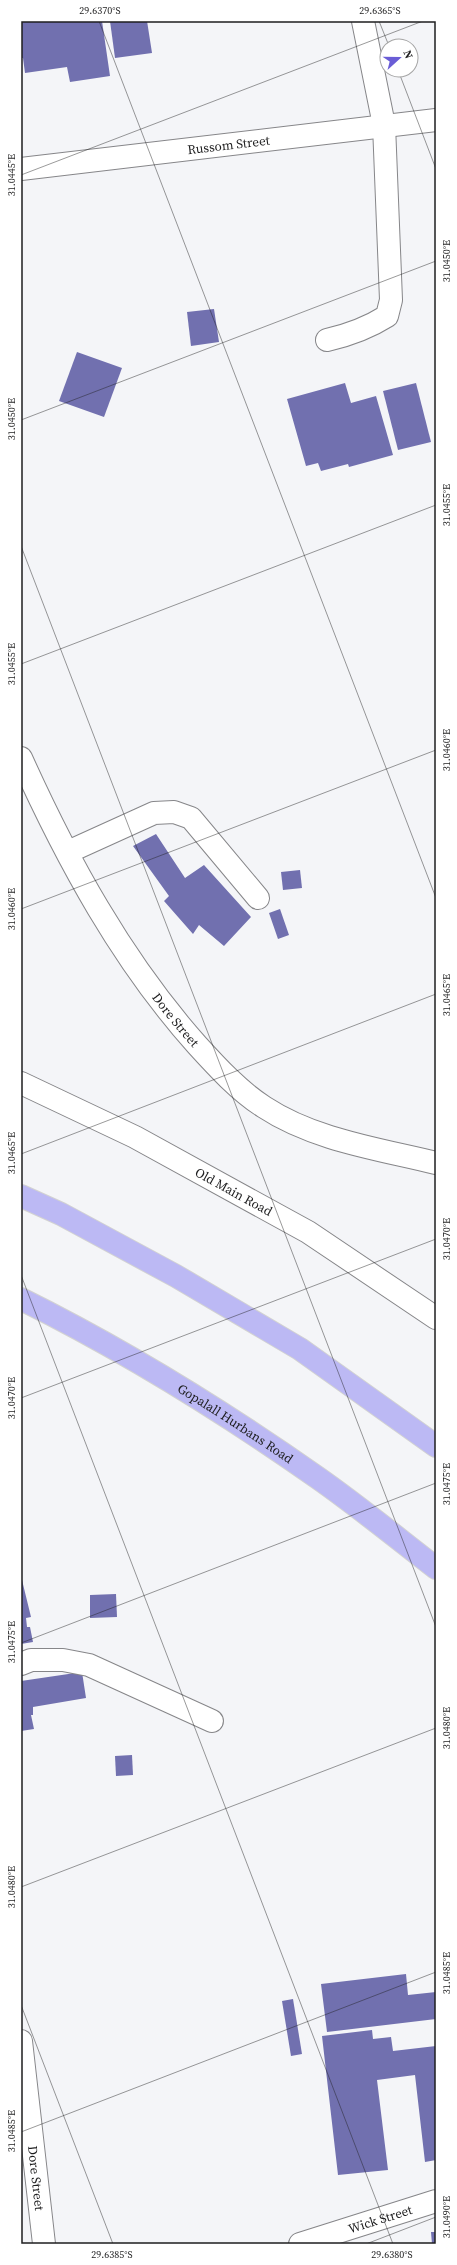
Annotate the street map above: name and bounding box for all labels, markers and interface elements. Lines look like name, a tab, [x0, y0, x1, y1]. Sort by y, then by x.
text: 29.6370°S	[79, 4, 121, 17]
text: 29.6365°S	[359, 4, 401, 17]
north arrow	[379, 38, 419, 78]
text: N	[399, 48, 416, 61]
street label: Russom Street	[187, 132, 271, 158]
text: 31.0445°E	[5, 154, 18, 196]
text: 31.0450°E	[440, 240, 453, 282]
text: 31.0450°E	[5, 398, 18, 440]
text: 31.0455°E	[440, 484, 453, 526]
text: 31.0455°E	[5, 643, 18, 685]
text: 31.0460°E	[440, 729, 453, 771]
text: 31.0460°E	[5, 888, 18, 930]
text: 31.0465°E	[440, 974, 453, 1016]
street label: Dore Street	[148, 989, 203, 1051]
text: 31.0465°E	[5, 1132, 18, 1174]
street label: Old Main Road	[192, 1164, 276, 1220]
text: 31.0470°E	[440, 1218, 453, 1260]
text: 31.0470°E	[5, 1377, 18, 1419]
street label: Gopalall Hurbans Road	[174, 1380, 297, 1468]
text: 31.0475°E	[440, 1463, 453, 1505]
text: 31.0475°E	[5, 1621, 18, 1663]
text: 31.0480°E	[440, 1707, 453, 1749]
text: 31.0480°E	[5, 1866, 18, 1908]
text: 31.0485°E	[440, 1952, 453, 1994]
text: 31.0485°E	[5, 2110, 18, 2152]
street label: Dore Street	[24, 2145, 48, 2212]
text: 31.0490°E	[440, 2196, 453, 2238]
street label: Wick Street	[346, 2201, 415, 2237]
text: 29.6385°S	[91, 2248, 133, 2261]
text: 29.6380°S	[371, 2248, 413, 2261]

